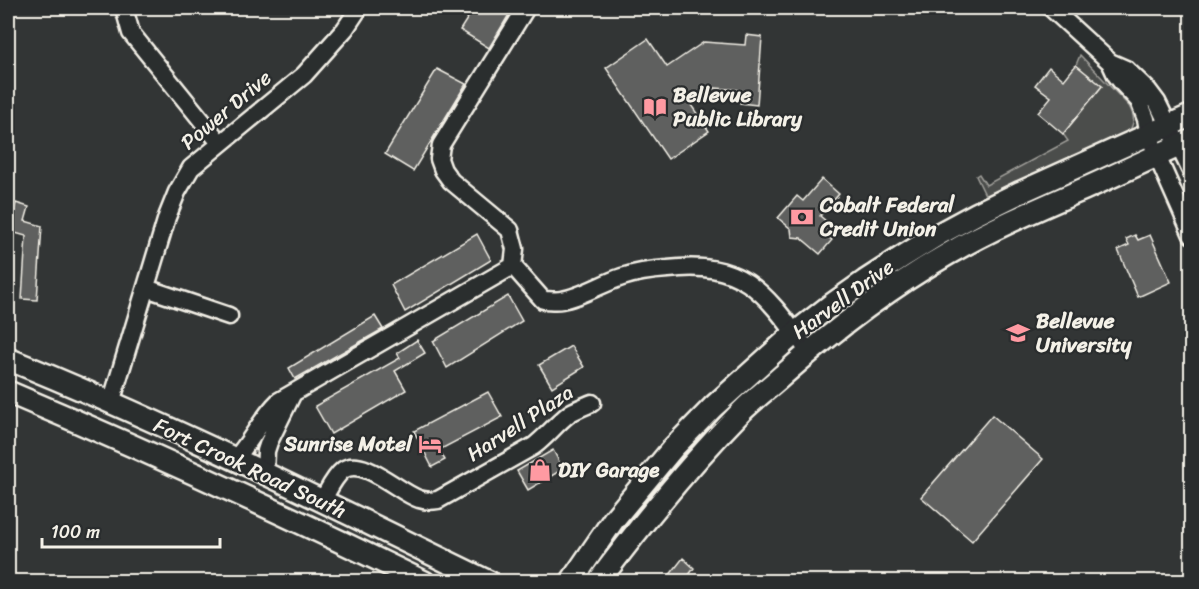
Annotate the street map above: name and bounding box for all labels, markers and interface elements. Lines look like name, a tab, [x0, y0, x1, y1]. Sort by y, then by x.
street label: Power Drive	[172, 60, 281, 160]
place label: Bellevue Public Library	[673, 76, 803, 138]
library icon: Bellevue Public Library	[642, 94, 668, 120]
place label: Cobalt Federal Credit Union	[819, 186, 955, 248]
bank icon: Cobalt Federal Credit Union	[789, 204, 815, 230]
street label: Harvell Drive	[783, 248, 903, 350]
place label: Bellevue University	[1036, 302, 1133, 364]
school or university icon: Bellevue University	[1005, 320, 1031, 346]
street label: Harvell Plaza	[459, 374, 582, 472]
street label: Fort Crook Road South	[147, 407, 353, 529]
place label: Sunrise Motel	[283, 425, 413, 463]
hotel icon: Sunrise Motel	[417, 431, 443, 457]
place label: DIY Garage	[558, 451, 660, 489]
shop icon: DIY Garage	[527, 457, 553, 483]
scale bar	[42, 511, 220, 549]
text: 100 m	[51, 516, 100, 548]

